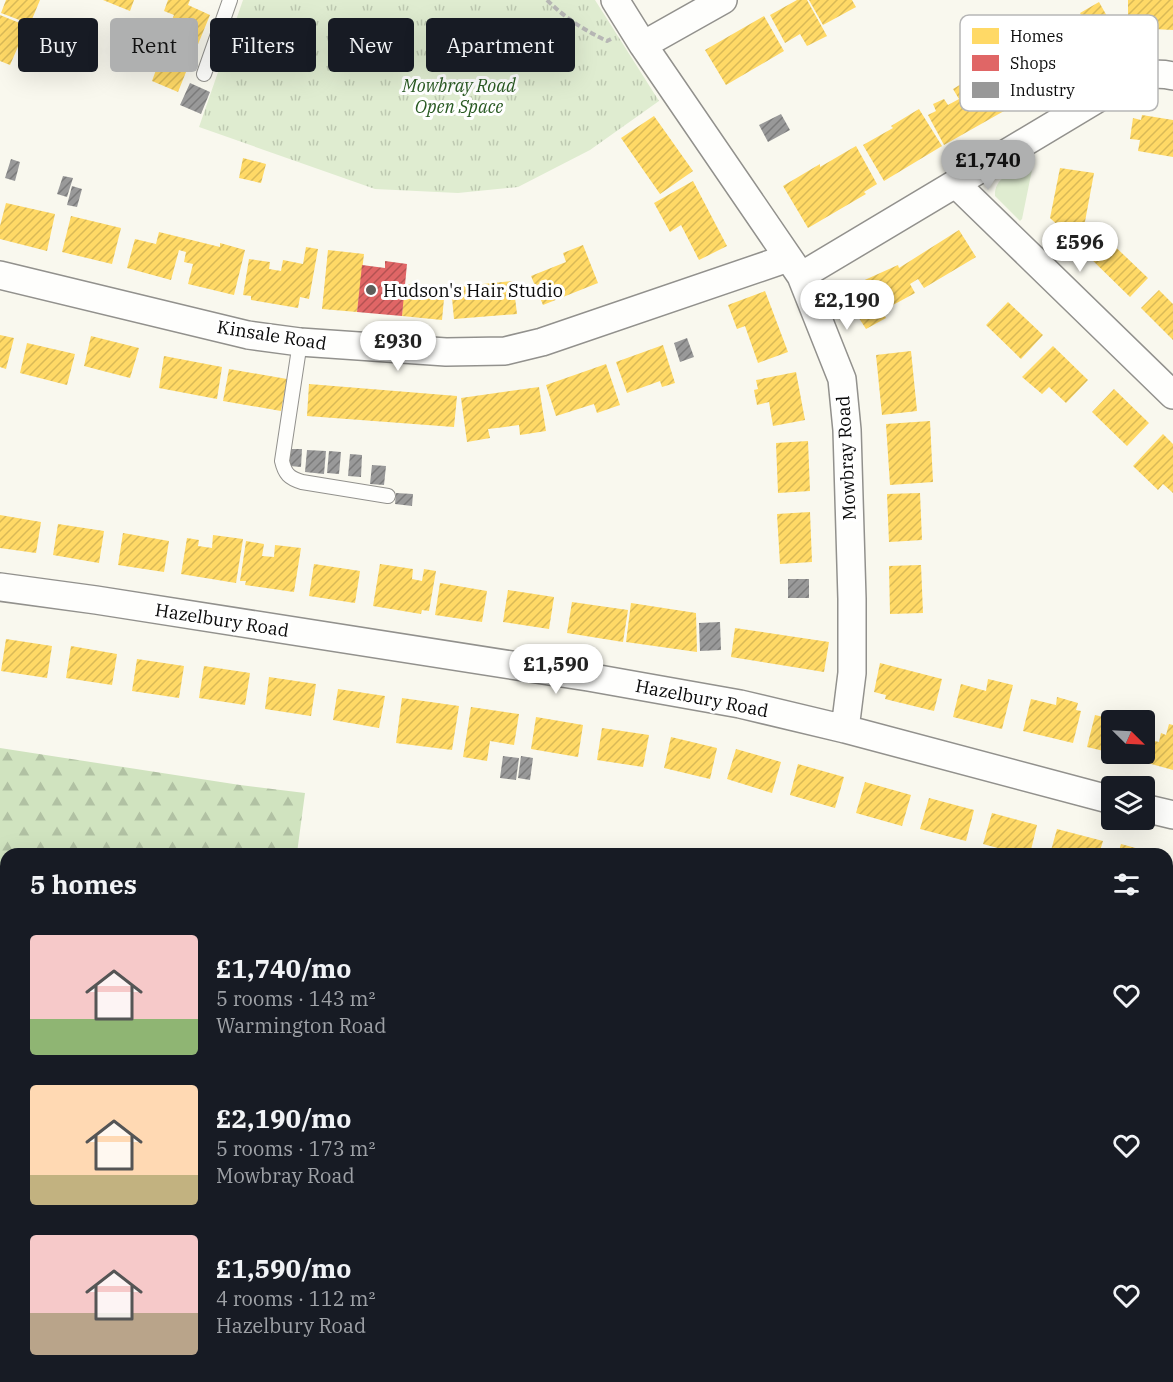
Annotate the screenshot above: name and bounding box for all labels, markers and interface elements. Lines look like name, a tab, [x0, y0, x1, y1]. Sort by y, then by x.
legend	[960, 15, 1158, 111]
chip: Buy	[18, 18, 98, 72]
chip: Rent	[110, 18, 198, 72]
chip: Filters	[210, 18, 316, 72]
chip: New	[328, 18, 414, 72]
chip: Apartment	[426, 18, 575, 72]
text: Homes	[1010, 26, 1063, 46]
text: Shops	[1010, 53, 1056, 73]
park label: Mowbray Road Open Space	[401, 74, 516, 118]
text: Industry	[1010, 80, 1075, 100]
pin: £1,740	[939, 140, 1037, 191]
text: £1,740	[955, 146, 1021, 173]
pin: £596	[1044, 222, 1116, 273]
text: £596	[1056, 228, 1104, 255]
place label: Hudson's Hair Studio	[383, 279, 563, 302]
pin: £2,190	[798, 280, 896, 331]
marker: Hudson's Hair Studio	[364, 283, 378, 297]
text: £2,190	[814, 286, 880, 313]
street label: Kinsale Road	[216, 315, 329, 355]
pin: £930	[362, 321, 434, 372]
text: £930	[374, 327, 422, 354]
street label: Mowbray Road	[831, 395, 861, 521]
street label: Hazelbury Road	[153, 598, 291, 642]
pin: £1,590	[507, 644, 605, 695]
text: £1,590	[523, 650, 589, 677]
street label: Hazelbury Road	[633, 674, 771, 722]
north arrow	[1101, 710, 1155, 764]
map controls	[1101, 710, 1155, 830]
button: layers	[1101, 776, 1155, 830]
text: 5 homes	[30, 867, 137, 901]
icon: filters	[1110, 868, 1143, 901]
text: £1,740/mo	[216, 951, 351, 985]
icon: home	[78, 959, 150, 1031]
icon: heart	[1110, 979, 1143, 1012]
text: 5 rooms · 143 m²	[216, 985, 375, 1012]
text: Warmington Road	[216, 1012, 386, 1039]
text: £2,190/mo	[216, 1101, 351, 1135]
icon: home	[78, 1109, 150, 1181]
icon: heart	[1110, 1129, 1143, 1162]
text: 5 rooms · 173 m²	[216, 1135, 375, 1162]
text: Mowbray Road	[216, 1162, 355, 1189]
text: £1,590/mo	[216, 1251, 351, 1285]
icon: home	[78, 1259, 150, 1331]
icon: heart	[1110, 1279, 1143, 1312]
text: 4 rooms · 112 m²	[216, 1285, 375, 1312]
text: Hazelbury Road	[216, 1312, 366, 1339]

